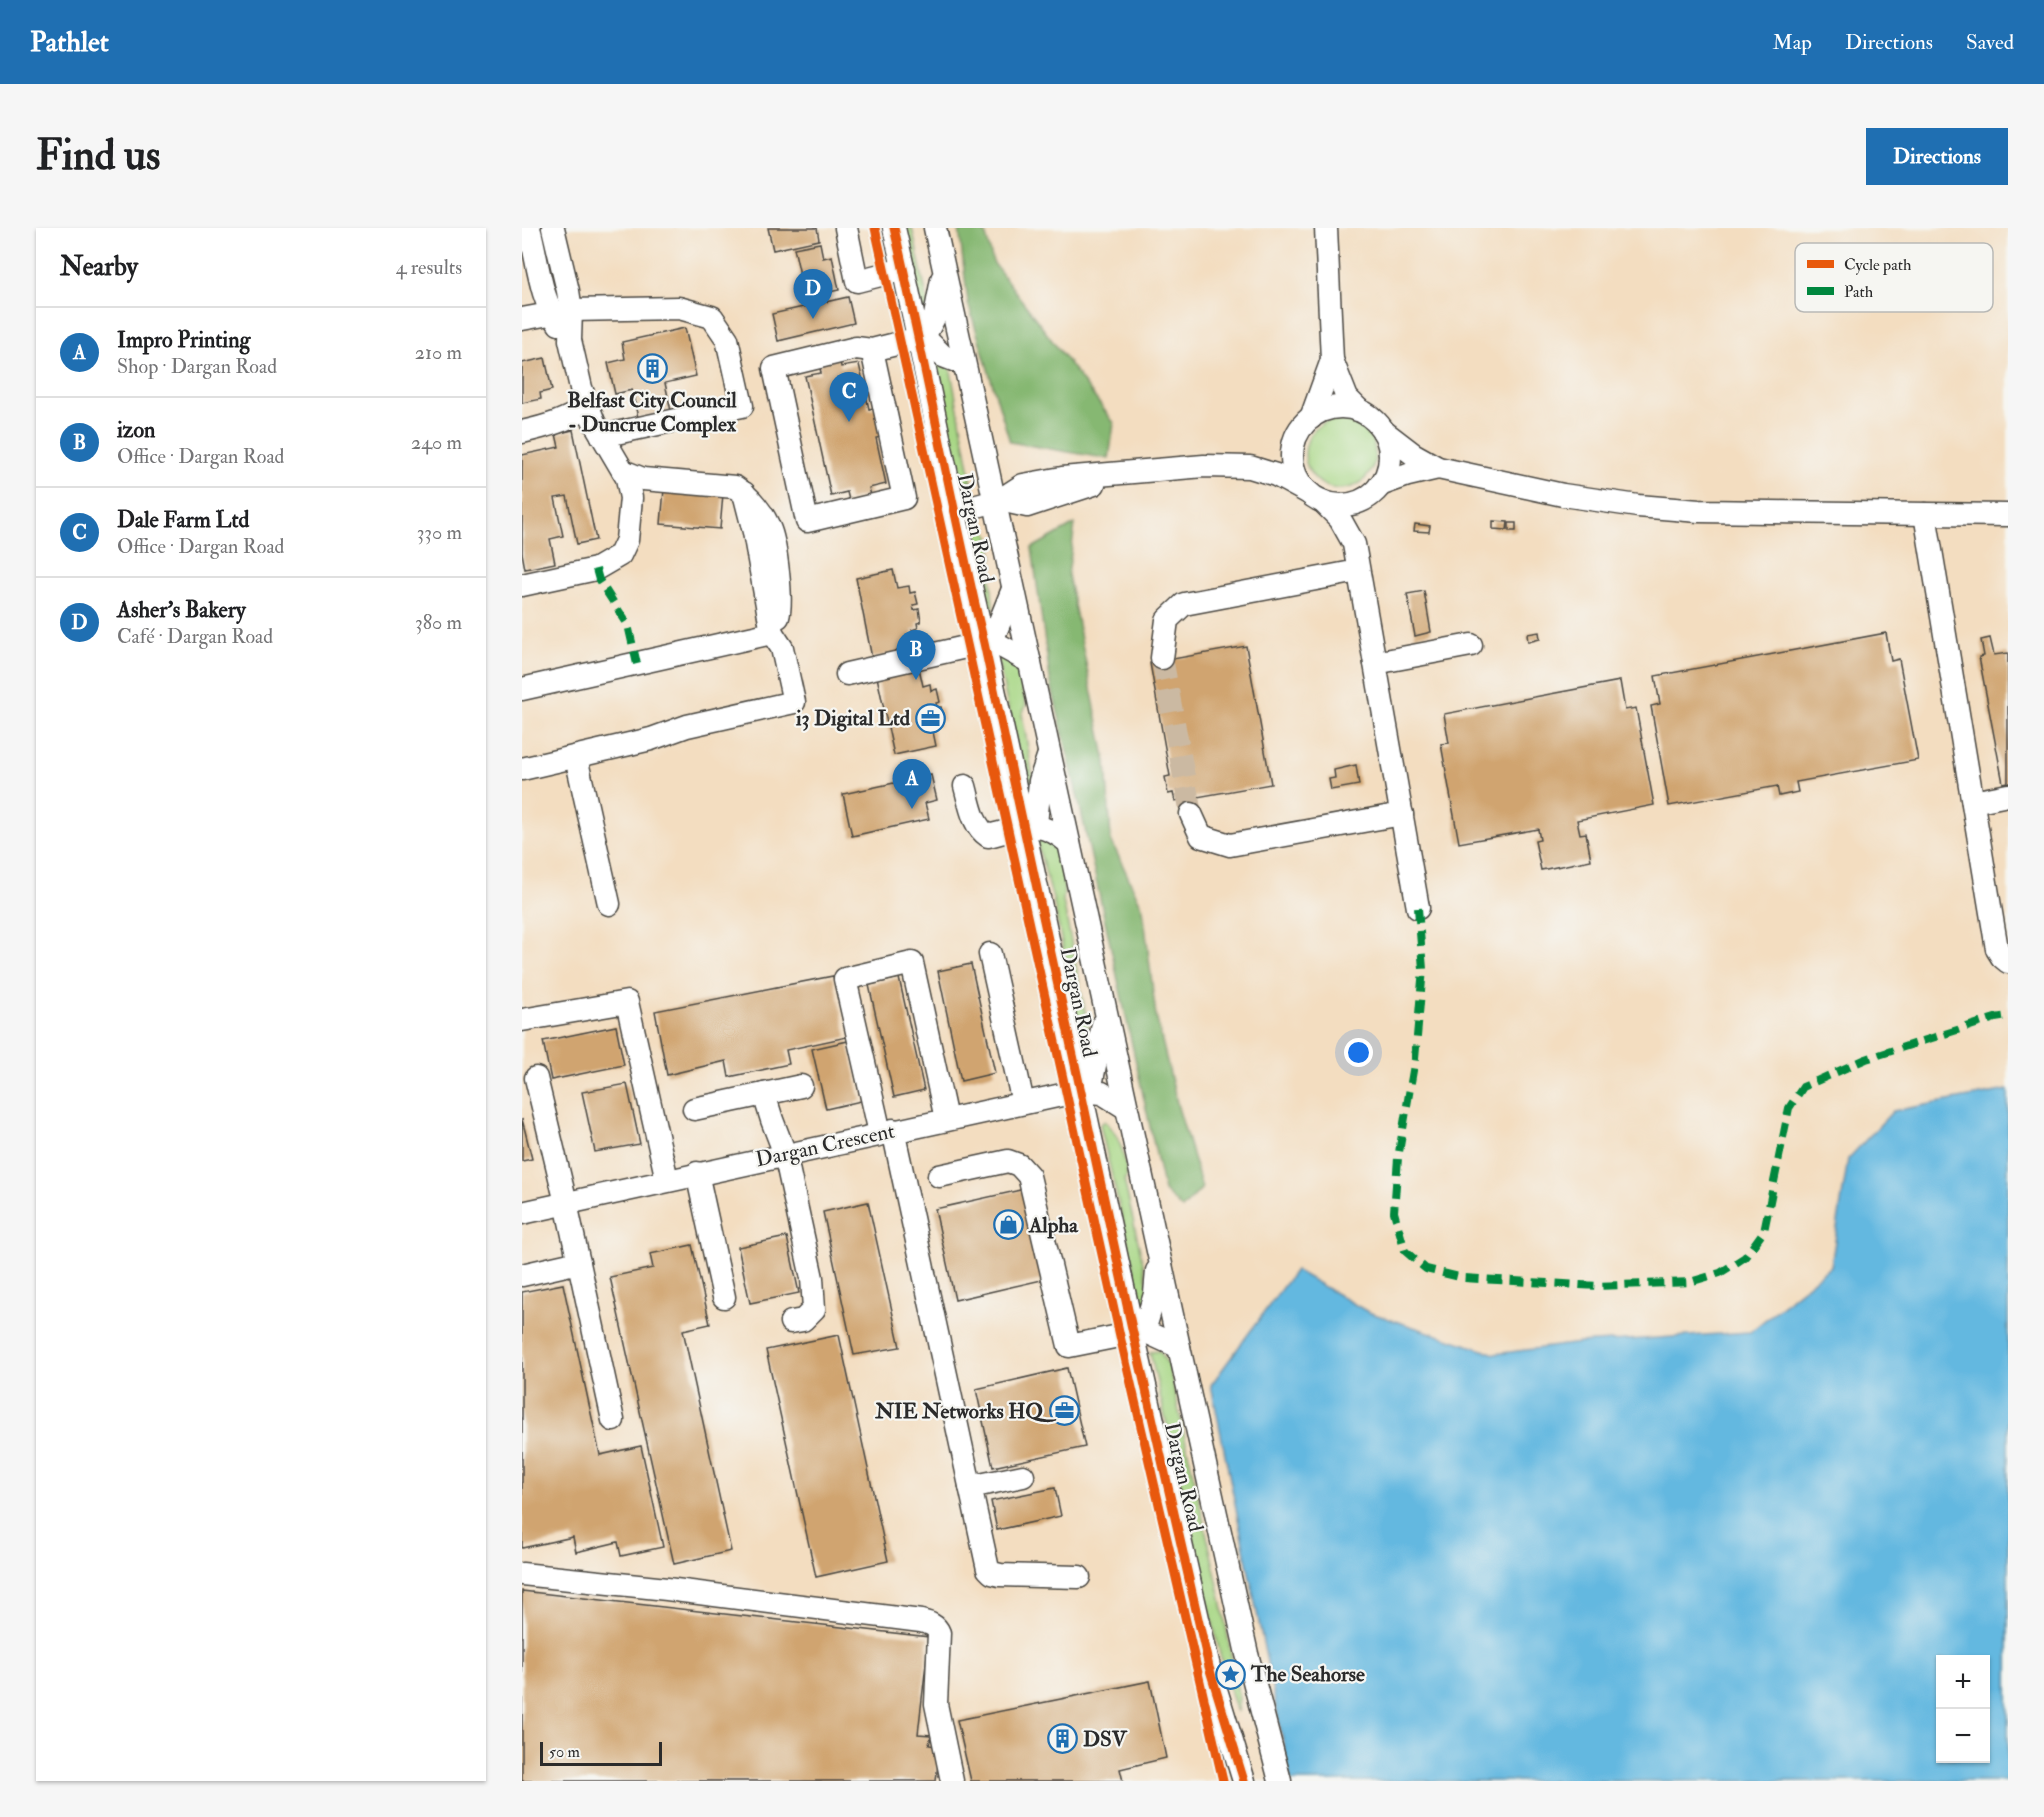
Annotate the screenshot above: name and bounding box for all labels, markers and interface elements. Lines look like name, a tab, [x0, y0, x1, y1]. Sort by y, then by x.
text: Pathlet	[30, 25, 109, 60]
text: Map	[1772, 29, 1812, 56]
text: Directions	[1845, 29, 1933, 56]
text: Saved	[1966, 29, 2014, 56]
button: Directions	[1866, 128, 2008, 185]
text: Find us	[36, 130, 160, 182]
legend	[1795, 243, 1993, 312]
text: Nearby	[60, 251, 138, 283]
text: 4 results	[396, 255, 462, 280]
text: Cycle path	[1844, 255, 1912, 276]
pin: D	[794, 270, 832, 319]
text: Path	[1844, 282, 1874, 302]
text: Impro Printing	[117, 326, 250, 354]
text: A	[73, 340, 86, 365]
text: 210 m	[415, 340, 462, 365]
building icon: Belfast City Council - Duncrue Complex	[636, 353, 668, 385]
text: Shop · Dargan Road	[117, 354, 277, 379]
pin: C	[830, 372, 868, 422]
place label: Belfast City Council - Duncrue Complex	[567, 387, 737, 438]
text: izon	[117, 416, 155, 444]
text: B	[73, 430, 86, 455]
text: 240 m	[411, 430, 462, 455]
text: Office · Dargan Road	[117, 444, 284, 469]
street label: Dargan Road	[951, 471, 1000, 586]
text: Dale Farm Ltd	[117, 506, 249, 534]
text: C	[72, 520, 87, 545]
text: 330 m	[417, 520, 462, 545]
text: Office · Dargan Road	[117, 534, 284, 559]
text: Asher's Bakery	[117, 596, 246, 624]
text: D	[71, 610, 88, 635]
text: 380 m	[415, 610, 462, 635]
text: Café · Dargan Road	[117, 624, 273, 649]
pin: B	[896, 630, 936, 680]
office icon: i3 Digital Ltd	[915, 702, 947, 734]
place label: i3 Digital Ltd	[795, 705, 911, 732]
pin: A	[892, 760, 932, 809]
street label: Dargan Road	[1054, 945, 1103, 1060]
your location	[1344, 1038, 1373, 1067]
street label: Dargan Crescent	[753, 1118, 897, 1173]
shop icon: Alpha	[992, 1209, 1024, 1241]
place label: Alpha	[1028, 1212, 1079, 1239]
office icon: NIE Networks HQ	[1048, 1395, 1080, 1427]
place label: NIE Networks HQ	[874, 1398, 1057, 1425]
street label: Dargan Road	[1158, 1420, 1209, 1535]
map controls	[1936, 1655, 1990, 1763]
button: +	[1936, 1655, 1990, 1709]
place icon: The Seahorse	[1214, 1658, 1246, 1690]
place label: The Seahorse	[1250, 1661, 1365, 1688]
button: −	[1936, 1709, 1990, 1763]
building icon: DSV	[1046, 1723, 1078, 1755]
place label: DSV	[1083, 1726, 1128, 1753]
scale bar	[540, 1739, 662, 1766]
text: 50 m	[549, 1742, 580, 1762]

